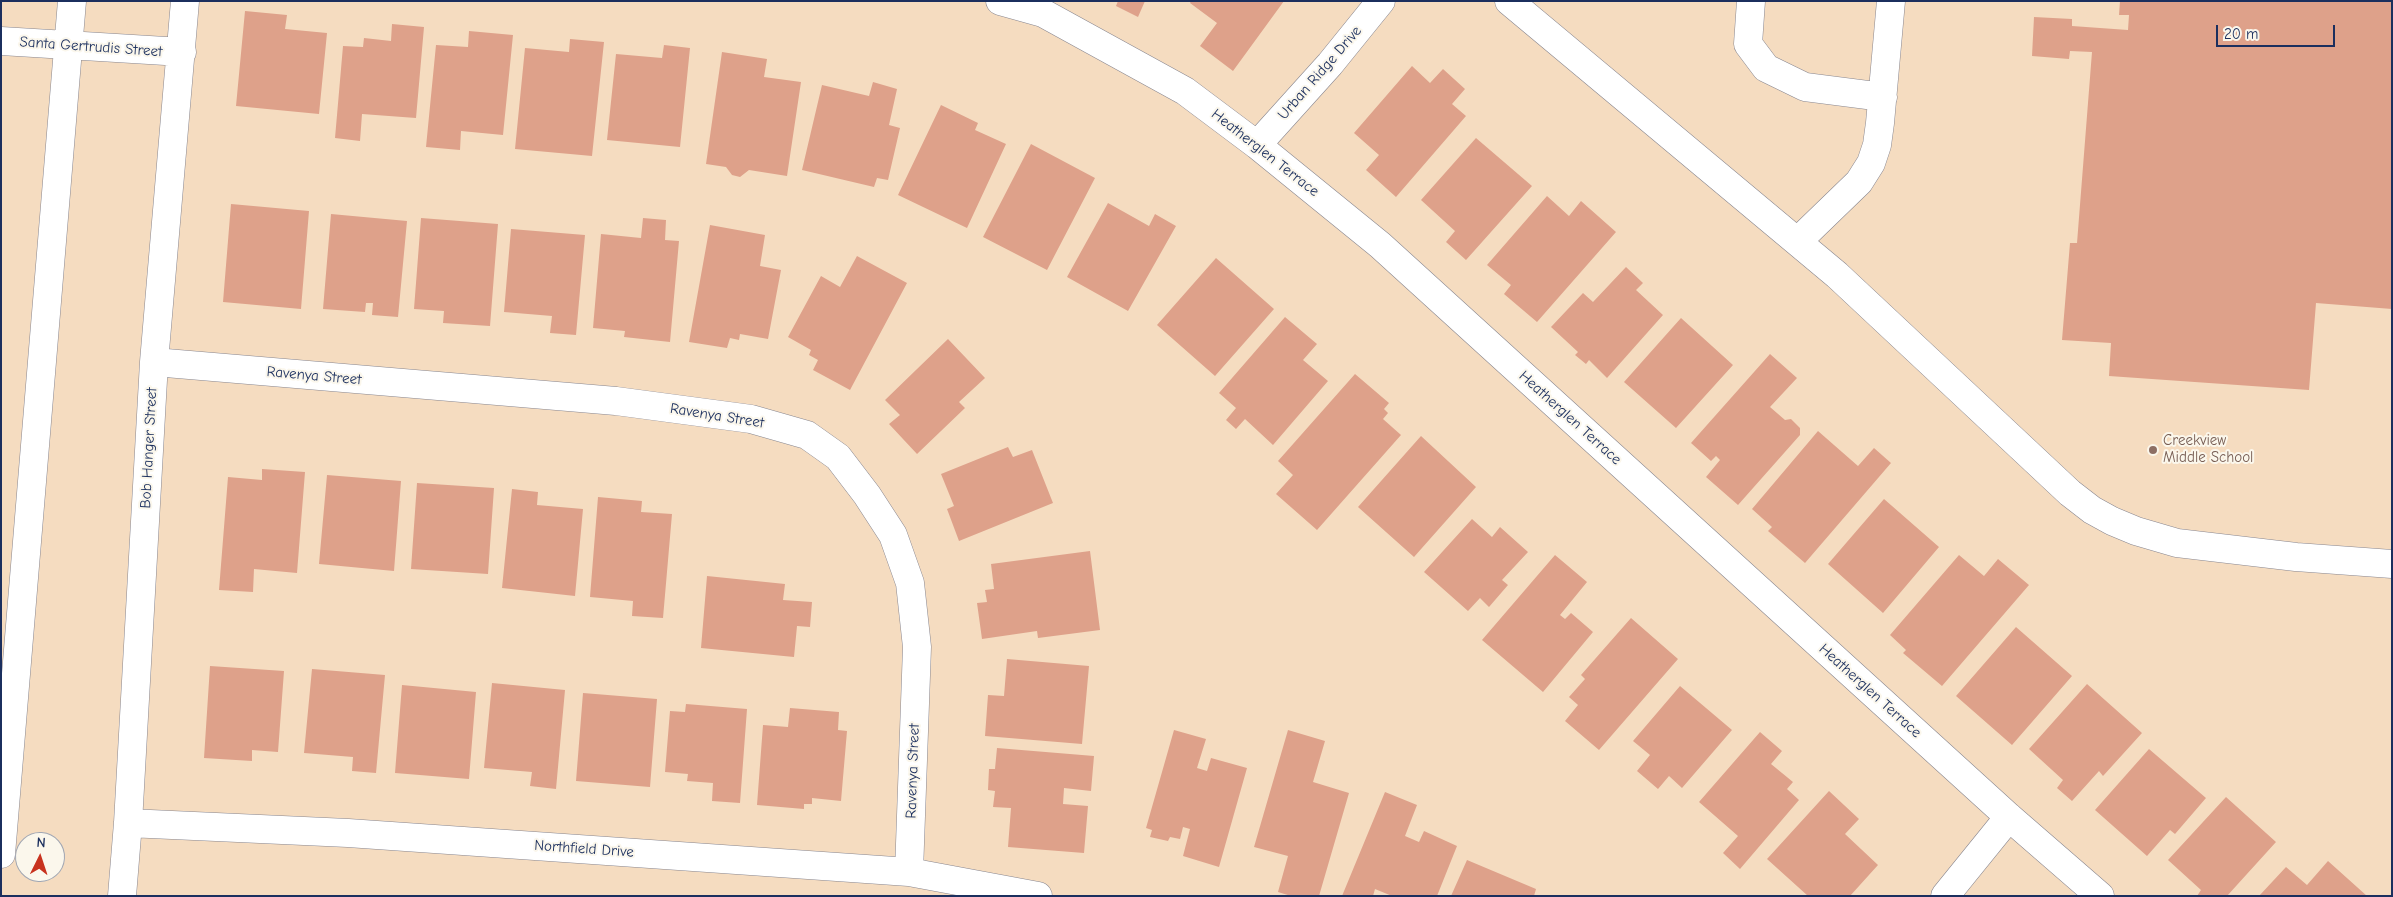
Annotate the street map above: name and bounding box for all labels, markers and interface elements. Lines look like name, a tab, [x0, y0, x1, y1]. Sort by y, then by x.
scale bar	[2218, 15, 2337, 47]
street label: Urban Ridge Drive	[1274, 22, 1366, 124]
text: 20 m	[2224, 25, 2258, 43]
street label: Santa Gertrudis Street	[19, 33, 163, 61]
street label: Heatherglen Terrace	[1208, 105, 1322, 201]
street label: Ravenya Street	[266, 363, 362, 389]
street label: Heatherglen Terrace	[1515, 367, 1625, 469]
street label: Bob Hanger Street	[137, 387, 161, 509]
street label: Ravenya Street	[669, 400, 765, 432]
place label: Creekview Middle School	[2163, 432, 2253, 467]
marker: Creekview Middle School	[2147, 444, 2159, 456]
street label: Heatherglen Terrace	[1815, 640, 1925, 742]
street label: Ravenya Street	[902, 723, 924, 819]
north arrow	[15, 832, 65, 882]
text: N	[36, 834, 46, 851]
street label: Northfield Drive	[534, 837, 634, 861]

